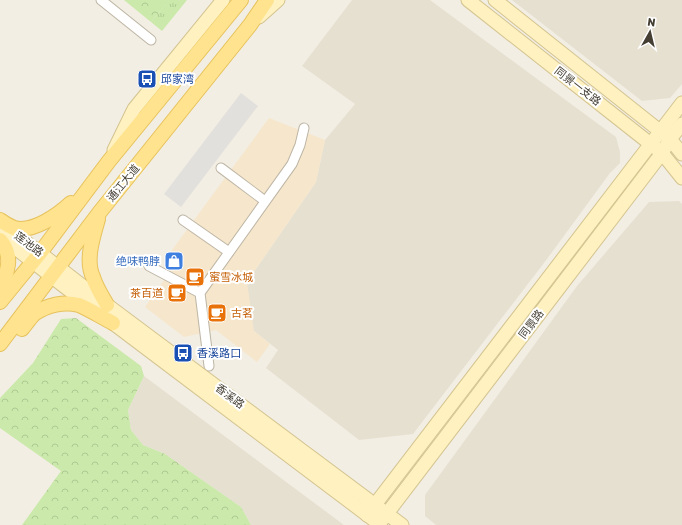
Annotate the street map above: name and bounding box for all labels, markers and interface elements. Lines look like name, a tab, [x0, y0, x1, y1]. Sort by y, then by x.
north arrow	[630, 12, 670, 52]
text: N	[646, 16, 656, 30]
street label: 同景一支路	[552, 64, 603, 108]
bus stop icon: 邱家湾	[136, 68, 158, 90]
place label: 邱家湾	[161, 73, 194, 86]
street label: 通江大道	[104, 162, 142, 205]
street label: 莲池路	[12, 229, 46, 260]
shop icon: 绝味鸭脖	[163, 250, 185, 272]
place label: 绝味鸭脖	[116, 255, 160, 268]
cafe icon: 蜜雪冰城	[184, 266, 206, 288]
place label: 蜜雪冰城	[209, 271, 253, 284]
cafe icon: 茶百道	[166, 282, 188, 304]
place label: 茶百道	[130, 287, 163, 300]
cafe icon: 古茗	[206, 302, 228, 324]
place label: 古茗	[231, 307, 253, 320]
street label: 同景路	[516, 307, 547, 341]
bus stop icon: 香溪路口	[172, 342, 194, 364]
place label: 香溪路口	[197, 347, 241, 360]
street label: 香溪路	[213, 381, 247, 412]

